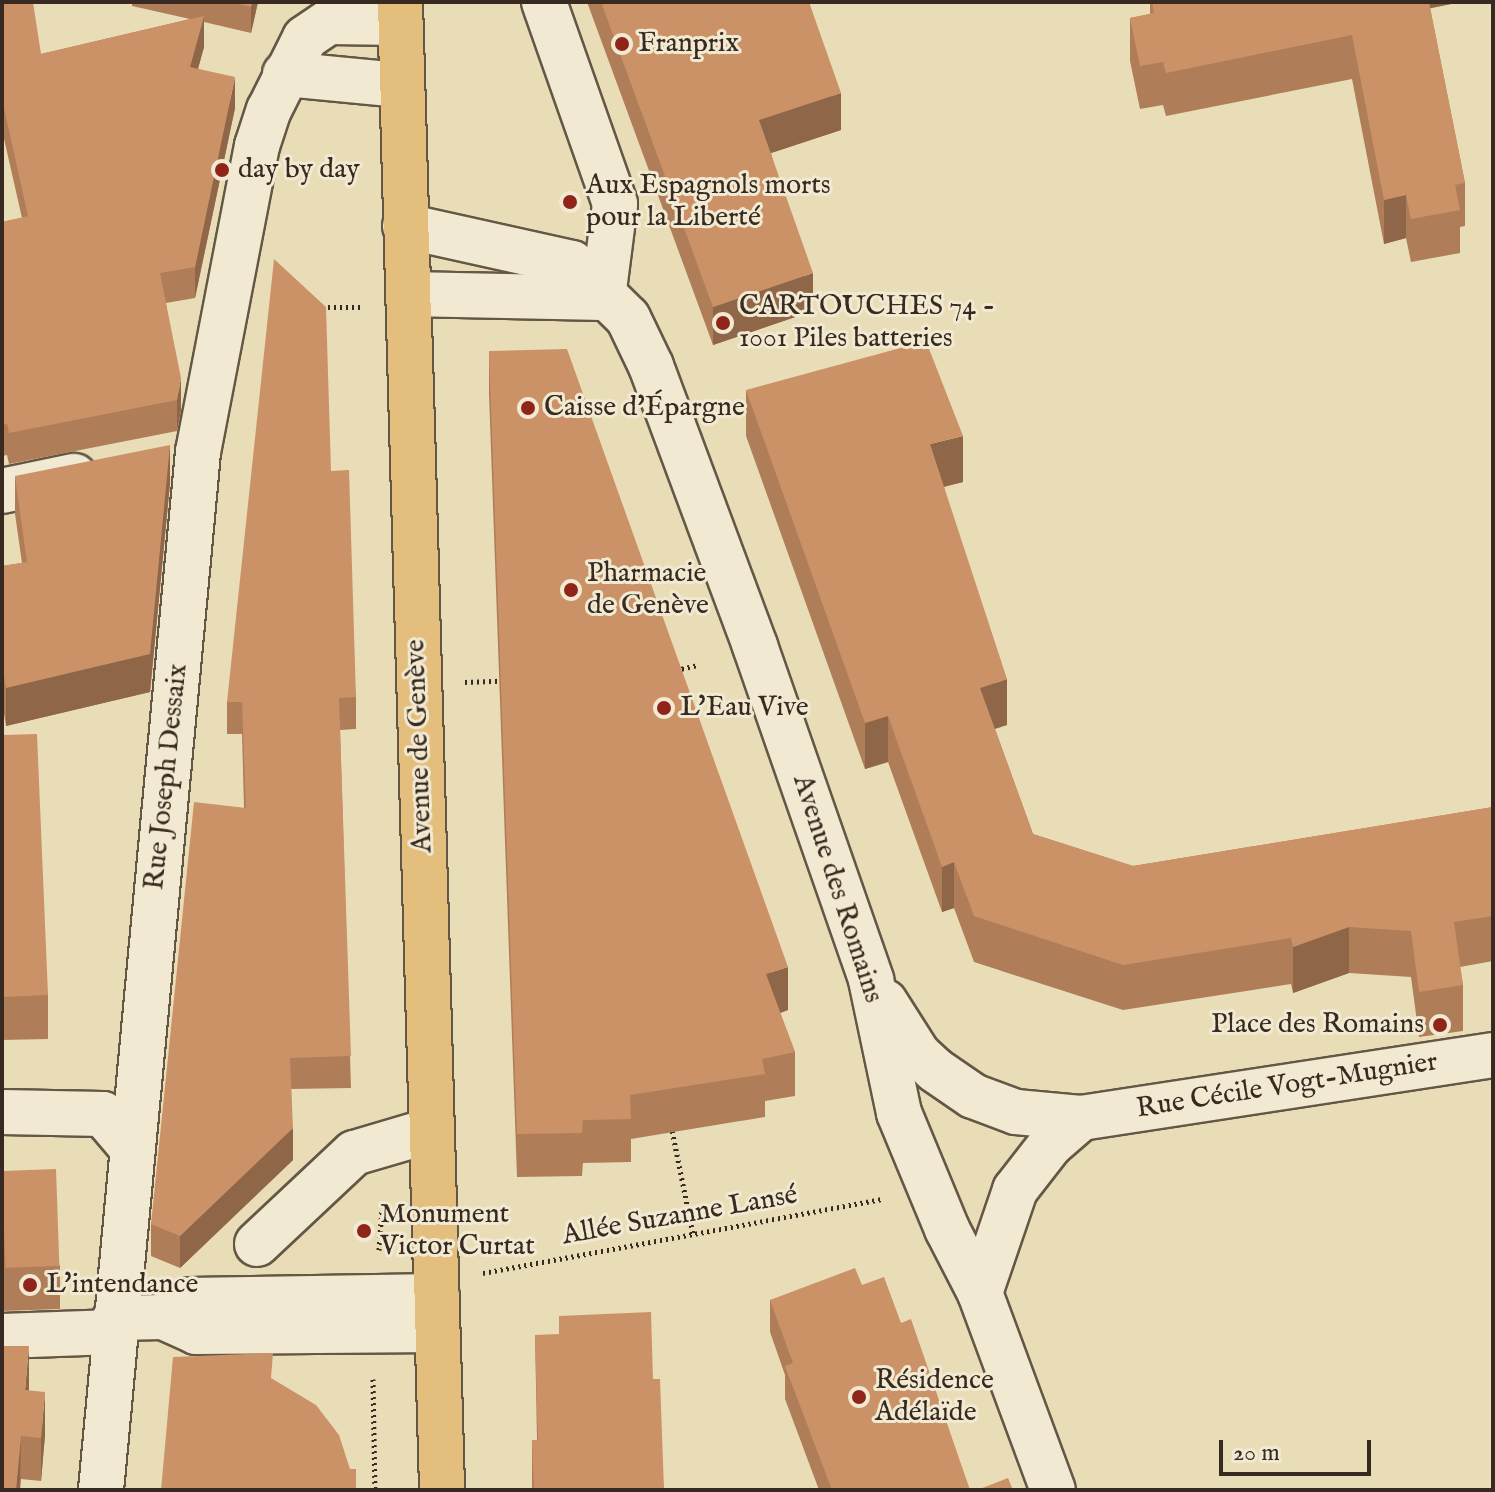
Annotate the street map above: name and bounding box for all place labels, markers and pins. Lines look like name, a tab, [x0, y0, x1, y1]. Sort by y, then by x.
place label: Franprix	[638, 27, 739, 61]
marker: Franprix	[613, 35, 631, 53]
place label: day by day	[238, 153, 360, 187]
marker: day by day	[213, 161, 231, 179]
place label: Aux Espagnols morts pour la Liberté	[586, 169, 831, 235]
marker: Aux Espagnols morts pour la Liberté	[561, 193, 579, 211]
place label: CARTOUCHES 74 - 1001 Piles batteries	[739, 290, 995, 356]
marker: CARTOUCHES 74 - 1001 Piles batteries	[714, 314, 732, 332]
place label: Caisse d'Épargne	[544, 391, 745, 425]
marker: Caisse d'Épargne	[519, 399, 537, 417]
place label: Pharmacie de Genève	[587, 557, 709, 623]
marker: Pharmacie de Genève	[562, 581, 580, 599]
place label: L'Eau Vive	[680, 691, 809, 725]
marker: L'Eau Vive	[655, 699, 673, 717]
place label: Place des Romains	[1211, 1008, 1424, 1042]
marker: Place des Romains	[1431, 1016, 1449, 1034]
place label: Monument Victor Curtat	[380, 1198, 535, 1264]
marker: Monument Victor Curtat	[355, 1222, 373, 1240]
place label: L'intendance	[46, 1268, 198, 1302]
marker: L'intendance	[21, 1276, 39, 1294]
place label: Résidence Adélaïde	[875, 1364, 994, 1430]
marker: Résidence Adélaïde	[850, 1388, 868, 1406]

